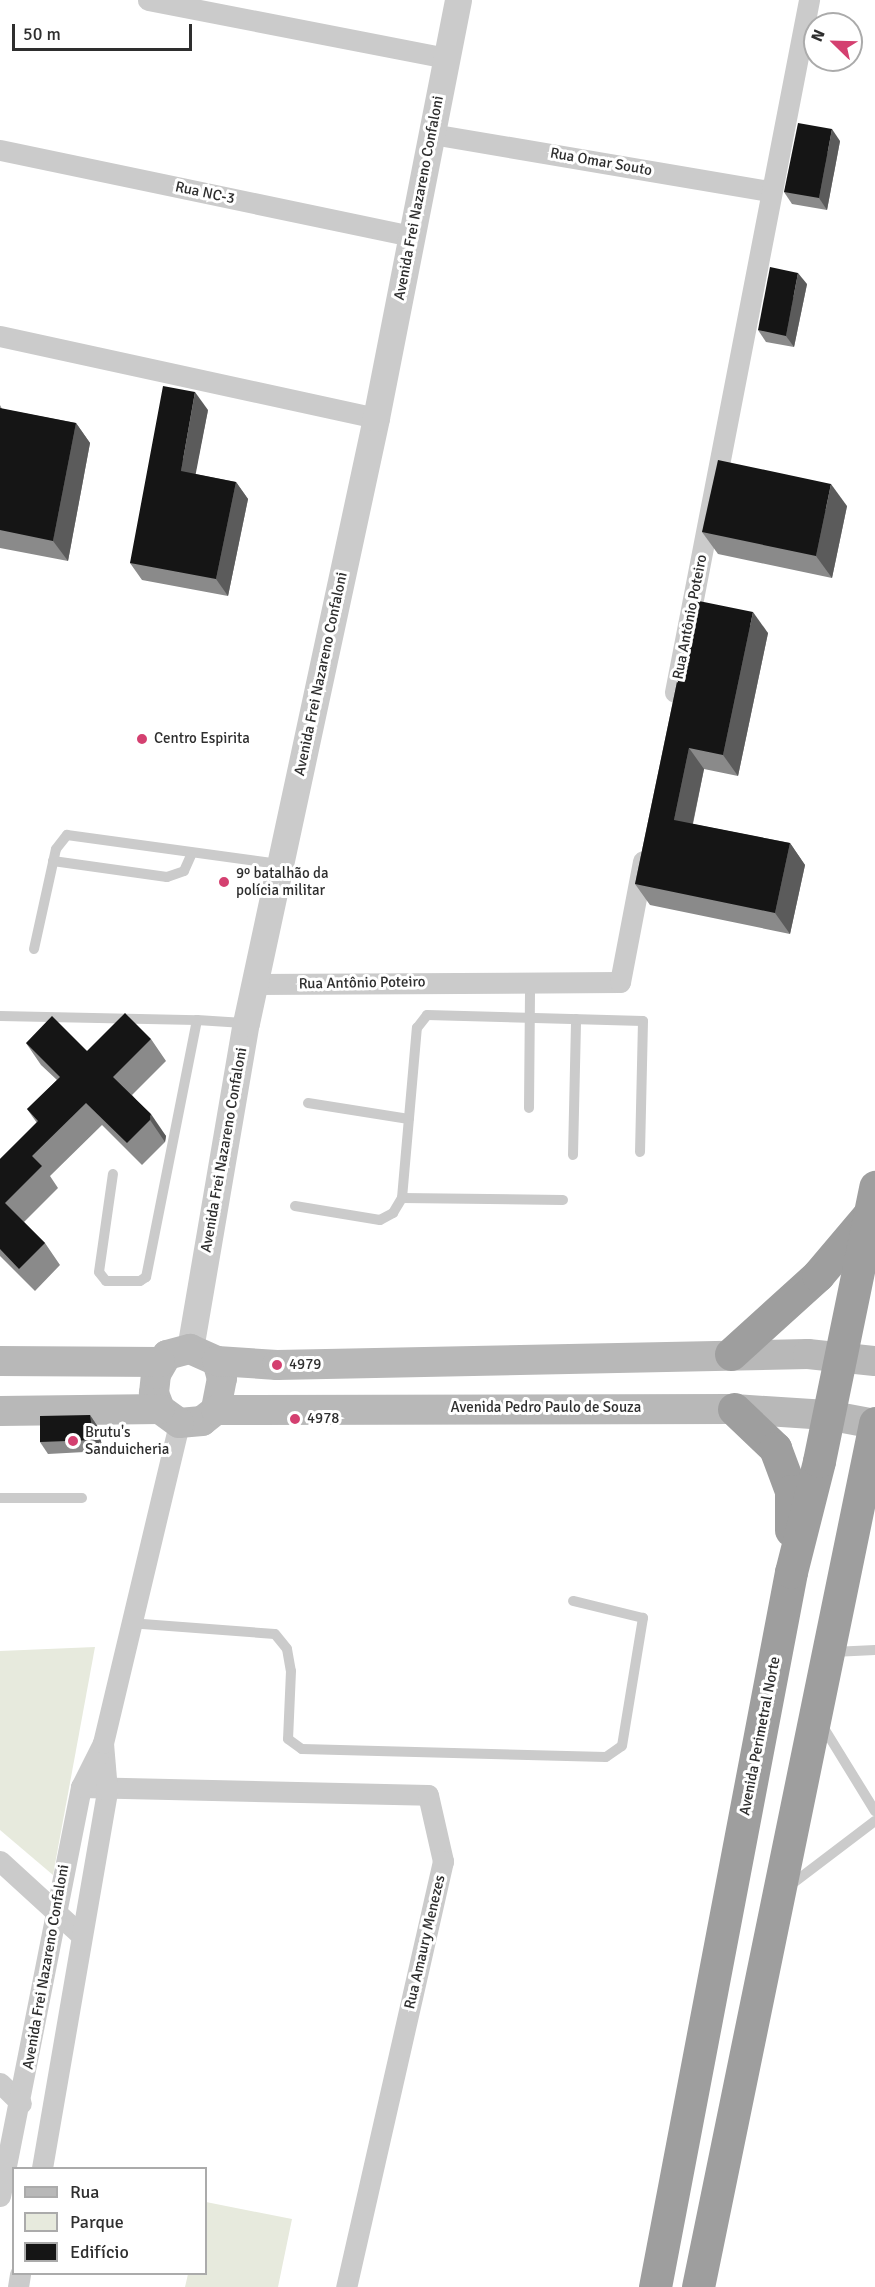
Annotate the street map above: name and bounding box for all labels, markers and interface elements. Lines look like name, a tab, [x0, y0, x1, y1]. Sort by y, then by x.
scale bar	[15, 12, 195, 50]
north arrow	[803, 12, 863, 72]
text: 50 m	[23, 23, 61, 45]
text: N	[807, 27, 830, 45]
street label: Avenida Frei Nazareno Confaloni	[390, 94, 448, 302]
street label: Rua Omar Souto	[549, 144, 653, 180]
street label: Rua NC-3	[174, 178, 236, 208]
street label: Rua Antônio Poteiro	[669, 553, 711, 681]
street label: Avenida Frei Nazareno Confaloni	[291, 571, 351, 777]
place label: Centro Espirita	[154, 730, 250, 748]
marker: Centro Espirita	[135, 732, 149, 746]
place label: 9º batalhão da polícia militar	[236, 864, 329, 899]
marker: 9º batalhão da polícia militar	[217, 875, 231, 889]
street label: Rua Antônio Poteiro	[298, 973, 426, 993]
street label: Avenida Frei Nazareno Confaloni	[197, 1046, 251, 1254]
place label: 4979	[289, 1356, 321, 1374]
marker: 4979	[270, 1358, 284, 1372]
street label: Avenida Pedro Paulo de Souza	[451, 1399, 641, 1417]
place label: 4978	[307, 1410, 339, 1428]
marker: 4978	[288, 1412, 302, 1426]
place label: Brutu's Sanduicheria	[85, 1423, 169, 1458]
marker: Brutu's Sanduicheria	[66, 1434, 80, 1448]
street label: Avenida Perimetral Norte	[736, 1655, 784, 1817]
street label: Avenida Frei Nazareno Confaloni	[19, 1863, 73, 2071]
street label: Rua Amaury Menezes	[401, 1873, 449, 2011]
legend	[12, 2167, 207, 2275]
text: Rua	[70, 2181, 99, 2203]
text: Parque	[70, 2211, 124, 2233]
text: Edifício	[70, 2241, 129, 2263]

